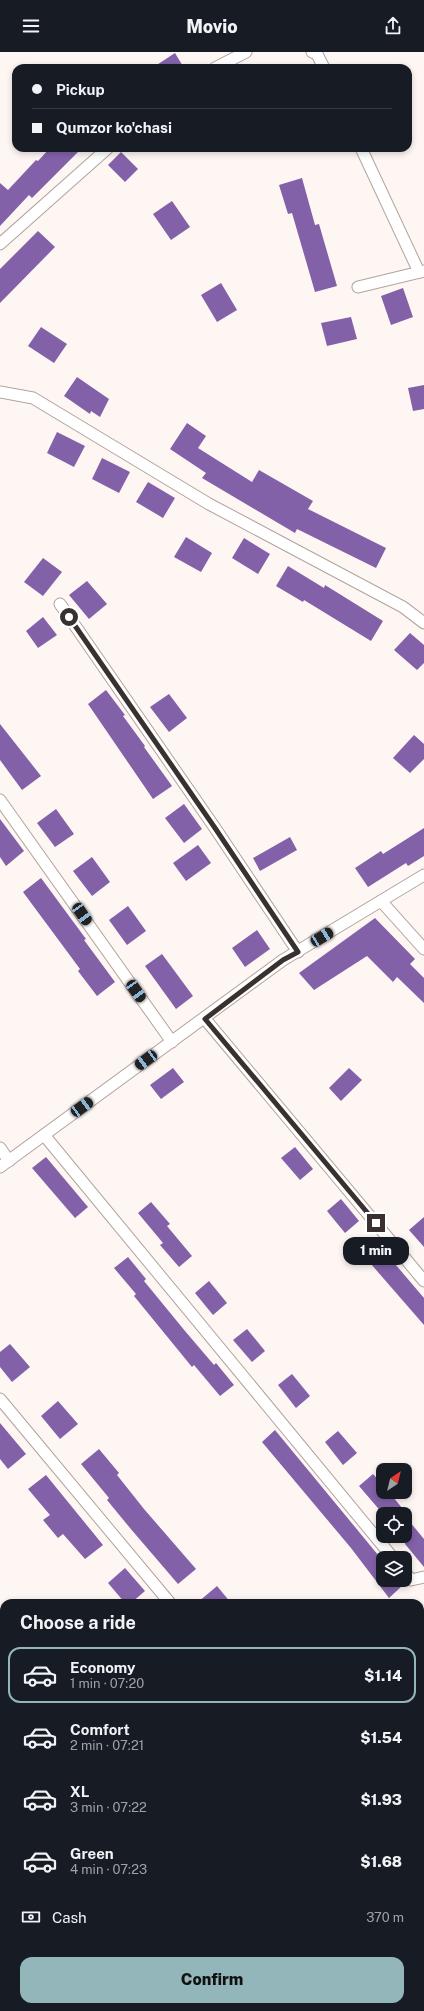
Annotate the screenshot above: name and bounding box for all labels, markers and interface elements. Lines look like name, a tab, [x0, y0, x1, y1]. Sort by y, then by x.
icon: menu	[20, 15, 42, 37]
icon: share	[382, 15, 404, 37]
text: Movio	[186, 16, 238, 37]
text: Pickup	[56, 81, 105, 98]
text: Qumzor ko'chasi	[56, 119, 172, 136]
route start	[60, 608, 78, 626]
car	[70, 901, 94, 927]
car	[309, 926, 335, 948]
car	[124, 978, 148, 1004]
car	[133, 1048, 159, 1072]
car	[69, 1095, 95, 1119]
route end	[367, 1214, 385, 1232]
callout: 1 min	[343, 1237, 409, 1265]
text: 1 min	[360, 1243, 392, 1258]
north arrow	[376, 1463, 412, 1499]
map controls	[376, 1463, 412, 1587]
button: locate	[376, 1507, 412, 1543]
button: layers	[376, 1551, 412, 1587]
text: Choose a ride	[20, 1612, 136, 1633]
icon: car	[22, 1657, 58, 1693]
text: Economy	[70, 1659, 135, 1676]
text: $1.14	[364, 1667, 402, 1684]
text: 1 min · 07:20	[70, 1676, 144, 1691]
icon: car	[22, 1719, 58, 1755]
text: Comfort	[70, 1721, 130, 1738]
text: $1.54	[360, 1729, 402, 1746]
text: 2 min · 07:21	[70, 1738, 144, 1753]
icon: car	[22, 1781, 58, 1817]
text: XL	[70, 1783, 89, 1800]
text: $1.93	[360, 1791, 402, 1808]
text: 3 min · 07:22	[70, 1800, 147, 1815]
icon: car	[22, 1843, 58, 1879]
text: Green	[70, 1845, 114, 1862]
text: $1.68	[360, 1853, 402, 1870]
text: 4 min · 07:23	[70, 1862, 147, 1877]
icon: cash	[20, 1906, 42, 1928]
text: Cash	[52, 1909, 87, 1926]
text: 370 m	[366, 1910, 404, 1925]
button: Confirm	[20, 1957, 404, 2003]

